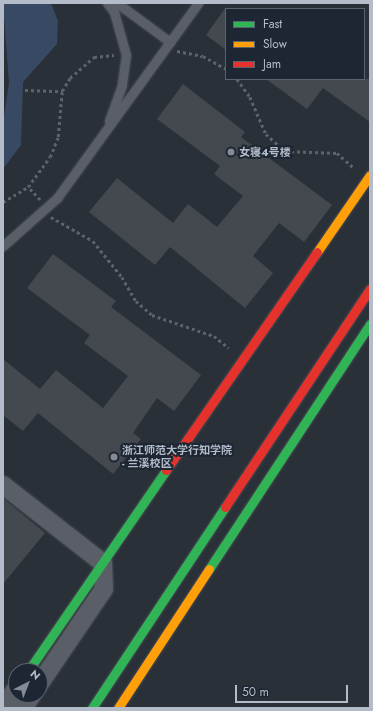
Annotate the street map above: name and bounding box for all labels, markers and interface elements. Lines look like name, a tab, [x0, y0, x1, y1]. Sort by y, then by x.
legend	[225, 8, 365, 80]
text: Fast	[263, 15, 282, 33]
text: Slow	[263, 35, 287, 53]
text: Jam	[263, 55, 281, 73]
place label: 女寝4号楼	[239, 145, 291, 159]
marker: 女寝4号楼	[226, 147, 236, 157]
place label: 浙江师范大学行知学院 - 兰溪校区	[122, 444, 232, 470]
marker: 浙江师范大学行知学院 - 兰溪校区	[109, 452, 119, 462]
north arrow	[8, 663, 48, 703]
text: N	[27, 666, 44, 684]
scale bar	[237, 677, 350, 703]
text: 50 m	[242, 683, 269, 701]

